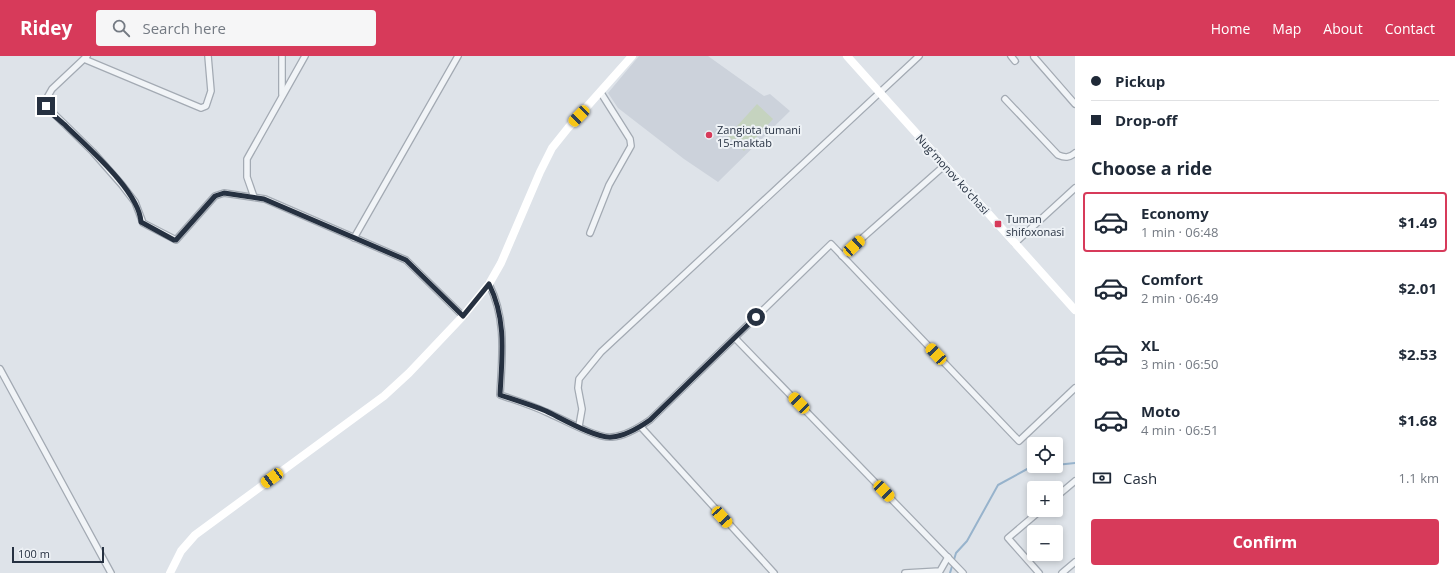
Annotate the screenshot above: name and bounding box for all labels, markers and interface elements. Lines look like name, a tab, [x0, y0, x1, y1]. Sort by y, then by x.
search box	[96, 10, 376, 46]
text: Ridey	[20, 15, 72, 41]
icon: search	[110, 17, 132, 39]
text: Search here	[142, 18, 226, 38]
text: Home	[1211, 19, 1250, 38]
text: Map	[1272, 19, 1301, 38]
text: About	[1323, 19, 1363, 38]
text: Contact	[1385, 19, 1435, 38]
text: Pickup	[1115, 71, 1165, 91]
route end	[37, 97, 55, 115]
car	[566, 103, 592, 129]
text: Drop-off	[1115, 110, 1177, 130]
place label: Zangiota tumani 15-maktab	[717, 122, 801, 150]
marker: Zangiota tumani 15-maktab	[704, 130, 714, 140]
street label: Nugʻmonov koʻchasi	[913, 131, 993, 217]
text: Choose a ride	[1091, 156, 1212, 180]
text: Economy	[1141, 203, 1209, 223]
icon: car	[1093, 204, 1129, 240]
place label: Tuman shifoxonasi	[1006, 211, 1064, 239]
text: $1.49	[1398, 212, 1437, 232]
marker: Tuman shifoxonasi	[993, 219, 1003, 229]
text: 1 min · 06:48	[1141, 223, 1218, 241]
car	[841, 234, 867, 258]
text: Comfort	[1141, 269, 1203, 289]
icon: car	[1093, 270, 1129, 306]
text: $2.01	[1398, 278, 1437, 298]
text: 2 min · 06:49	[1141, 289, 1218, 307]
route start	[747, 308, 765, 326]
text: XL	[1141, 335, 1159, 355]
icon: car	[1093, 336, 1129, 372]
car	[923, 341, 949, 367]
text: $2.53	[1398, 344, 1437, 364]
text: 3 min · 06:50	[1141, 355, 1218, 373]
car	[786, 390, 812, 416]
text: Moto	[1141, 401, 1180, 421]
icon: car	[1093, 402, 1129, 438]
text: $1.68	[1398, 410, 1437, 430]
text: 4 min · 06:51	[1141, 421, 1218, 439]
map controls	[1027, 437, 1063, 561]
button: locate	[1027, 437, 1063, 473]
car	[259, 466, 285, 490]
icon: cash	[1091, 467, 1113, 489]
text: Cash	[1123, 468, 1157, 488]
text: 1.1 km	[1398, 469, 1439, 487]
car	[871, 478, 897, 504]
button: +	[1027, 481, 1063, 517]
car	[710, 504, 734, 530]
button: Confirm	[1091, 519, 1439, 565]
button: −	[1027, 525, 1063, 561]
scale bar	[12, 545, 104, 564]
text: 100 m	[18, 546, 50, 561]

